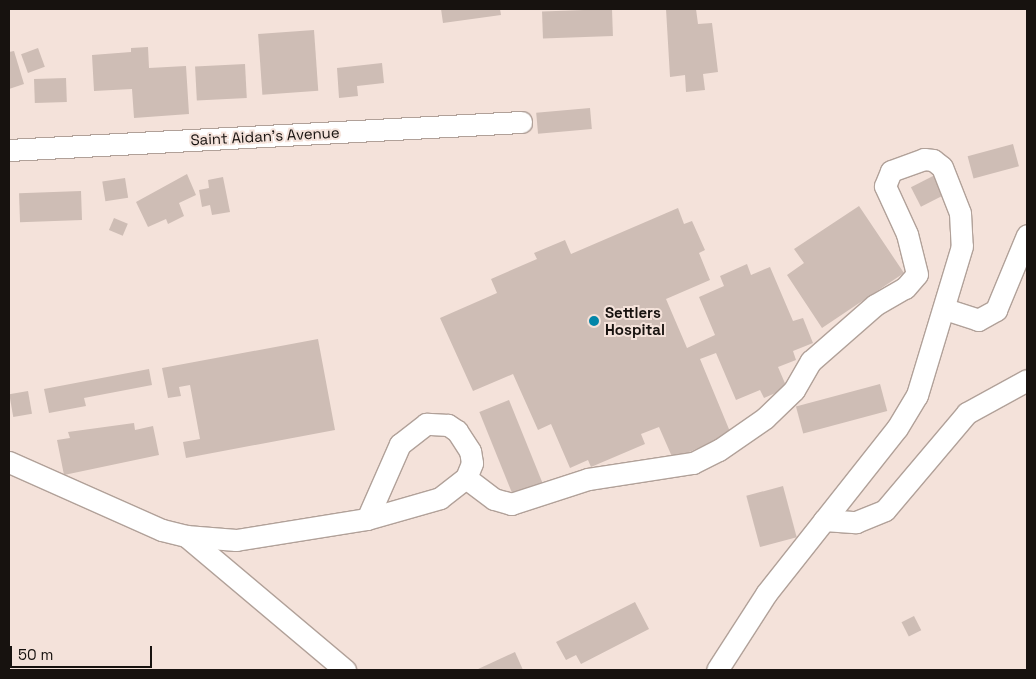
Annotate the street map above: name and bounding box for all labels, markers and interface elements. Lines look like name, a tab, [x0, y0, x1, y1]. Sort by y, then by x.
street label: Saint Aidan's Avenue	[190, 123, 340, 149]
place label: Settlers Hospital	[605, 303, 665, 338]
marker: Settlers Hospital	[587, 314, 601, 328]
scale bar	[12, 636, 155, 668]
text: 50 m	[18, 645, 53, 664]

